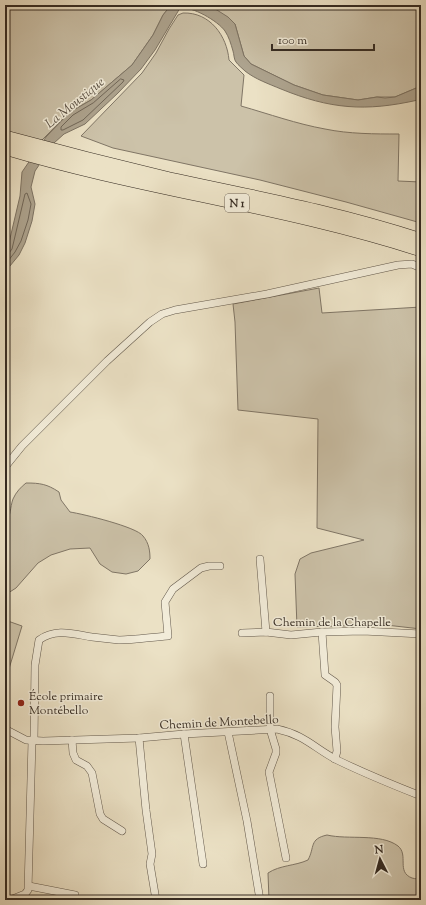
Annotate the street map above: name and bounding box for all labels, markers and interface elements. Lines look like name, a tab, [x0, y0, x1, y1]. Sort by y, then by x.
scale bar	[272, 26, 374, 52]
text: 100 m	[278, 32, 307, 50]
water label: La Moustique	[42, 74, 109, 133]
road number: N 1	[225, 194, 249, 212]
street label: Chemin de la Chapelle	[273, 614, 391, 632]
place label: École primaire Montébello	[29, 688, 103, 720]
marker: École primaire Montébello	[16, 698, 26, 708]
street label: Chemin de Montebello	[159, 711, 279, 735]
north arrow	[360, 839, 400, 879]
text: N	[373, 842, 384, 859]

